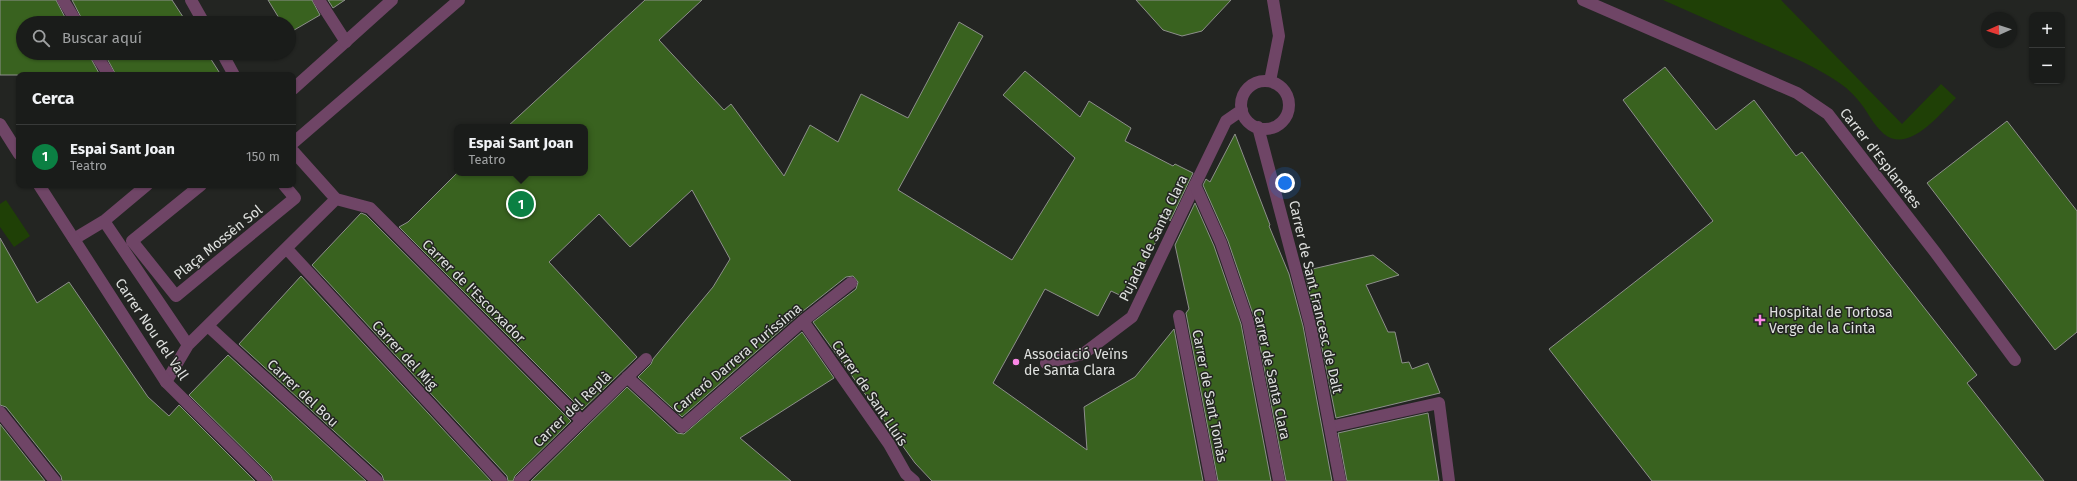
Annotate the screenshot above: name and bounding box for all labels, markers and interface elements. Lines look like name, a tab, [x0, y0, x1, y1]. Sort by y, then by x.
north arrow	[1981, 12, 2017, 48]
map controls	[2029, 12, 2065, 84]
button: +	[2029, 12, 2065, 48]
search box	[16, 16, 296, 60]
icon: search	[30, 27, 52, 49]
text: Buscar aquí	[62, 29, 142, 47]
button: −	[2029, 48, 2065, 84]
text: Cerca	[32, 88, 74, 109]
street label: Carrer d'Esplanetes	[1836, 105, 1925, 212]
popup	[454, 124, 588, 176]
text: Espai Sant Joan	[469, 134, 573, 152]
text: Espai Sant Joan	[70, 140, 175, 158]
text: 1	[42, 149, 48, 164]
text: 150 m	[246, 149, 280, 164]
text: Teatro	[469, 152, 505, 167]
text: Teatro	[70, 158, 107, 173]
street label: Pujada de Santa Clara	[1115, 172, 1191, 304]
your location	[1275, 173, 1295, 193]
pin: 1	[508, 189, 534, 219]
street label: Carrer de Sant Francesc de Dalt	[1285, 199, 1346, 396]
street label: Plaça Mossèn Sol	[171, 201, 266, 283]
street label: Carrer de l'Escorxador	[418, 236, 529, 347]
street label: Carrer Nou del Vall	[111, 275, 192, 383]
street label: Carreró Darrera Puríssima	[670, 300, 805, 417]
place label: Hospital de Tortosa Verge de la Cinta	[1769, 304, 1893, 337]
street label: Carrer de Santa Clara	[1249, 307, 1294, 441]
marker: Hospital de Tortosa Verge de la Cinta	[1754, 314, 1766, 326]
street label: Carrer del Mig	[368, 317, 441, 394]
street label: Carrer de Sant Tomàs	[1188, 328, 1231, 464]
street label: Carrer de Sant Lluís	[828, 337, 912, 450]
place label: Associació Veïns de Santa Clara	[1024, 346, 1128, 379]
street label: Carrer del Bou	[264, 356, 342, 431]
marker: Associació Veïns de Santa Clara	[1011, 357, 1021, 367]
street label: Carrer del Replà	[530, 368, 615, 451]

